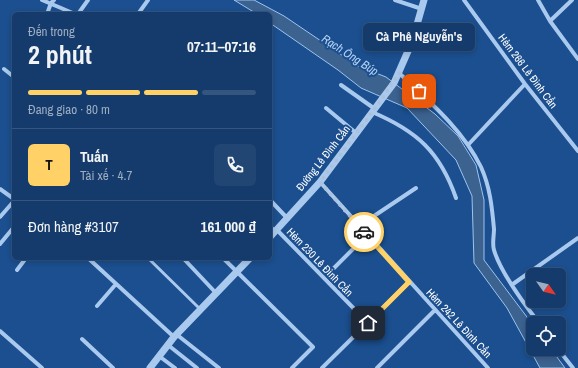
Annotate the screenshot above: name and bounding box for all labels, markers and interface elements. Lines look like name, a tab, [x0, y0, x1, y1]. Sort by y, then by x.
text: Đến trong	[28, 23, 75, 40]
callout: Cà Phê Nguyễn's	[363, 23, 475, 51]
text: Cà Phê Nguyễn's	[376, 28, 462, 45]
water label: Rạch Ông Búp	[319, 31, 382, 80]
street label: Hẻm 266 Lê Đình Cẩn	[495, 31, 561, 111]
text: 07:11–07:16	[187, 36, 256, 57]
text: 2 phút	[28, 37, 92, 72]
pin	[402, 74, 436, 108]
icon: bag	[408, 80, 430, 102]
text: Đang giao · 80 m	[28, 101, 110, 118]
street label: Đường Lê Đình Cẩn	[293, 122, 353, 194]
button: phone	[214, 144, 256, 186]
text: Tuấn	[80, 146, 109, 167]
text: T	[45, 154, 53, 175]
text: Tài xế · 4.7	[80, 167, 132, 184]
courier	[344, 212, 384, 252]
text: Đơn hàng #3107	[28, 216, 119, 237]
text: 161 000 ₫	[201, 216, 256, 237]
icon: car	[353, 221, 375, 243]
street label: Hẻm 230 Lê Đình Cẩn	[284, 225, 356, 299]
north arrow	[526, 268, 566, 308]
map controls	[526, 268, 566, 356]
street label: Hẻm 242 Lê Đình Cẩn	[423, 285, 495, 361]
pin	[351, 306, 385, 340]
icon: home	[357, 312, 379, 334]
button: locate	[526, 316, 566, 356]

